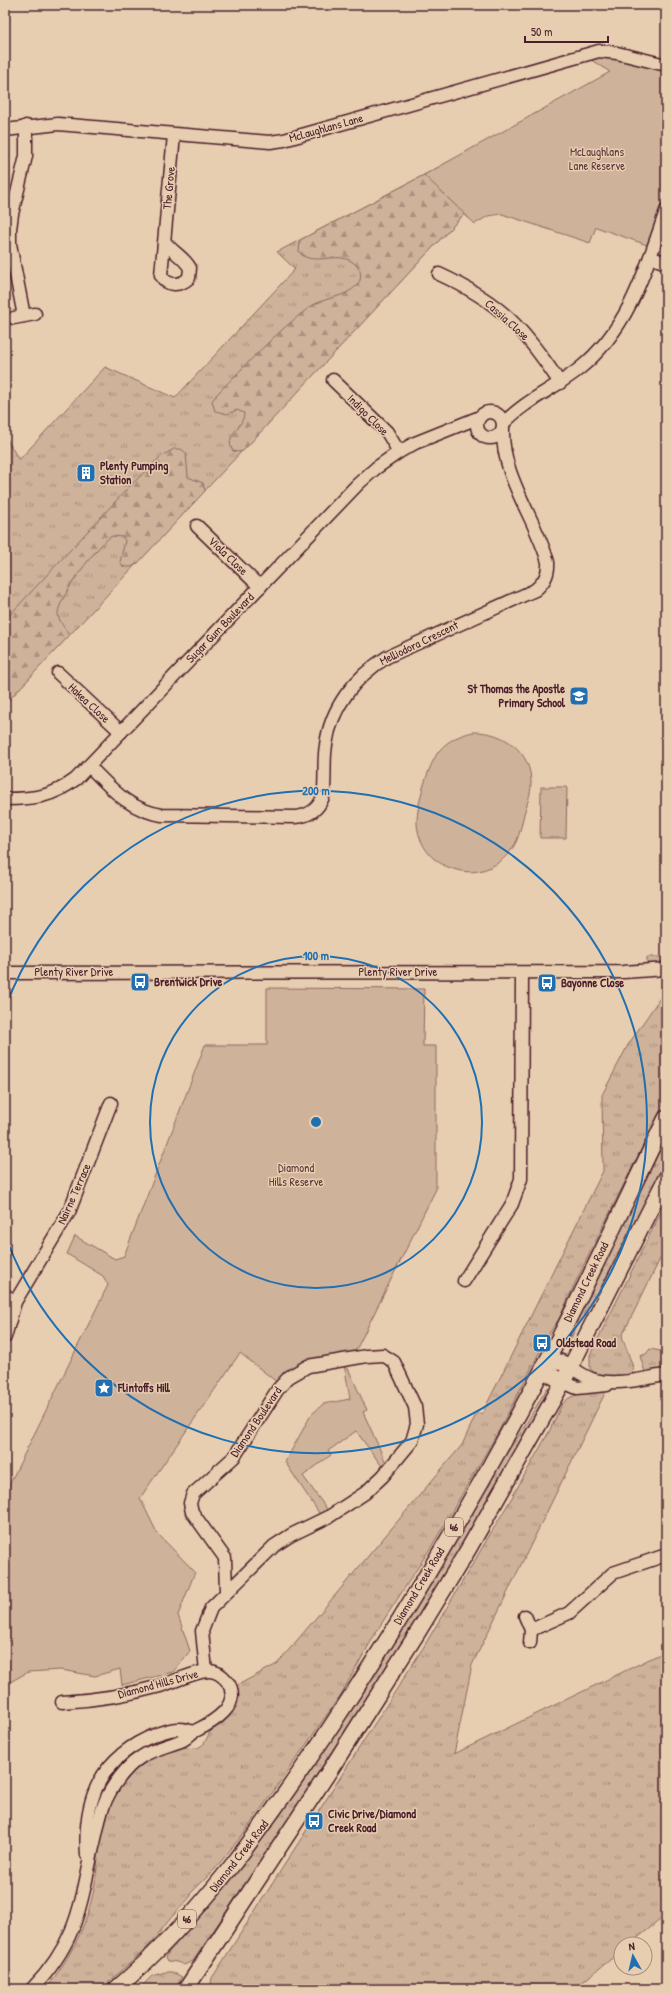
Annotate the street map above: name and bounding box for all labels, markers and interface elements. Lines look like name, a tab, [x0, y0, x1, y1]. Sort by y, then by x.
scale bar	[525, 18, 608, 44]
text: 50 m	[531, 23, 552, 40]
street label: McLaughlans Lane	[287, 109, 365, 146]
park label: McLaughlans Lane Reserve	[569, 143, 625, 174]
street label: The Grove	[158, 166, 179, 210]
street label: Cassia Close	[481, 295, 533, 344]
street label: Indigo Close	[344, 390, 393, 439]
place label: Plenty Pumping Station	[100, 457, 169, 488]
building icon: Plenty Pumping Station	[75, 462, 97, 484]
street label: Viola Close	[205, 533, 252, 579]
street label: Sugar Gum Boulevard	[182, 589, 258, 667]
street label: Melliodora Crescent	[376, 616, 462, 669]
street label: Hakea Close	[65, 679, 114, 727]
place label: St Thomas the Apostle Primary School	[468, 680, 566, 712]
school or university icon: St Thomas the Apostle Primary School	[568, 685, 590, 707]
text: 200 m	[302, 782, 330, 799]
text: 100 m	[303, 947, 329, 964]
street label: Plenty River Drive	[35, 963, 114, 980]
street label: Plenty River Drive	[359, 963, 438, 980]
bus stop icon: Brentwick Drive	[129, 971, 151, 993]
bus stop icon: Bayonne Close	[536, 972, 558, 994]
place label: Brentwick Drive	[154, 973, 222, 990]
place label: Bayonne Close	[561, 974, 624, 992]
centre of rings	[309, 1115, 323, 1129]
park label: Diamond Hills Reserve	[269, 1159, 324, 1190]
street label: Nairne Terrace	[53, 1160, 95, 1227]
street label: Diamond Creek Road	[559, 1239, 612, 1325]
bus stop icon: Oldstead Road	[531, 1332, 553, 1354]
place label: Oldstead Road	[556, 1334, 616, 1351]
place icon: Flintoffs Hill	[93, 1377, 115, 1399]
place label: Flintoffs Hill	[117, 1379, 171, 1396]
street label: Diamond Boulevard	[226, 1383, 286, 1460]
road number: 46	[445, 1518, 463, 1536]
street label: Diamond Creek Road	[389, 1544, 448, 1627]
street label: Diamond Hills Drive	[116, 1665, 200, 1702]
place label: Civic Drive/Diamond Creek Road	[328, 1805, 416, 1836]
bus stop icon: Civic Drive/Diamond Creek Road	[303, 1810, 325, 1832]
street label: Diamond Creek Road	[205, 1816, 272, 1895]
road number: 46	[178, 1910, 196, 1928]
north arrow	[613, 1936, 653, 1976]
text: N	[628, 1939, 636, 1953]

